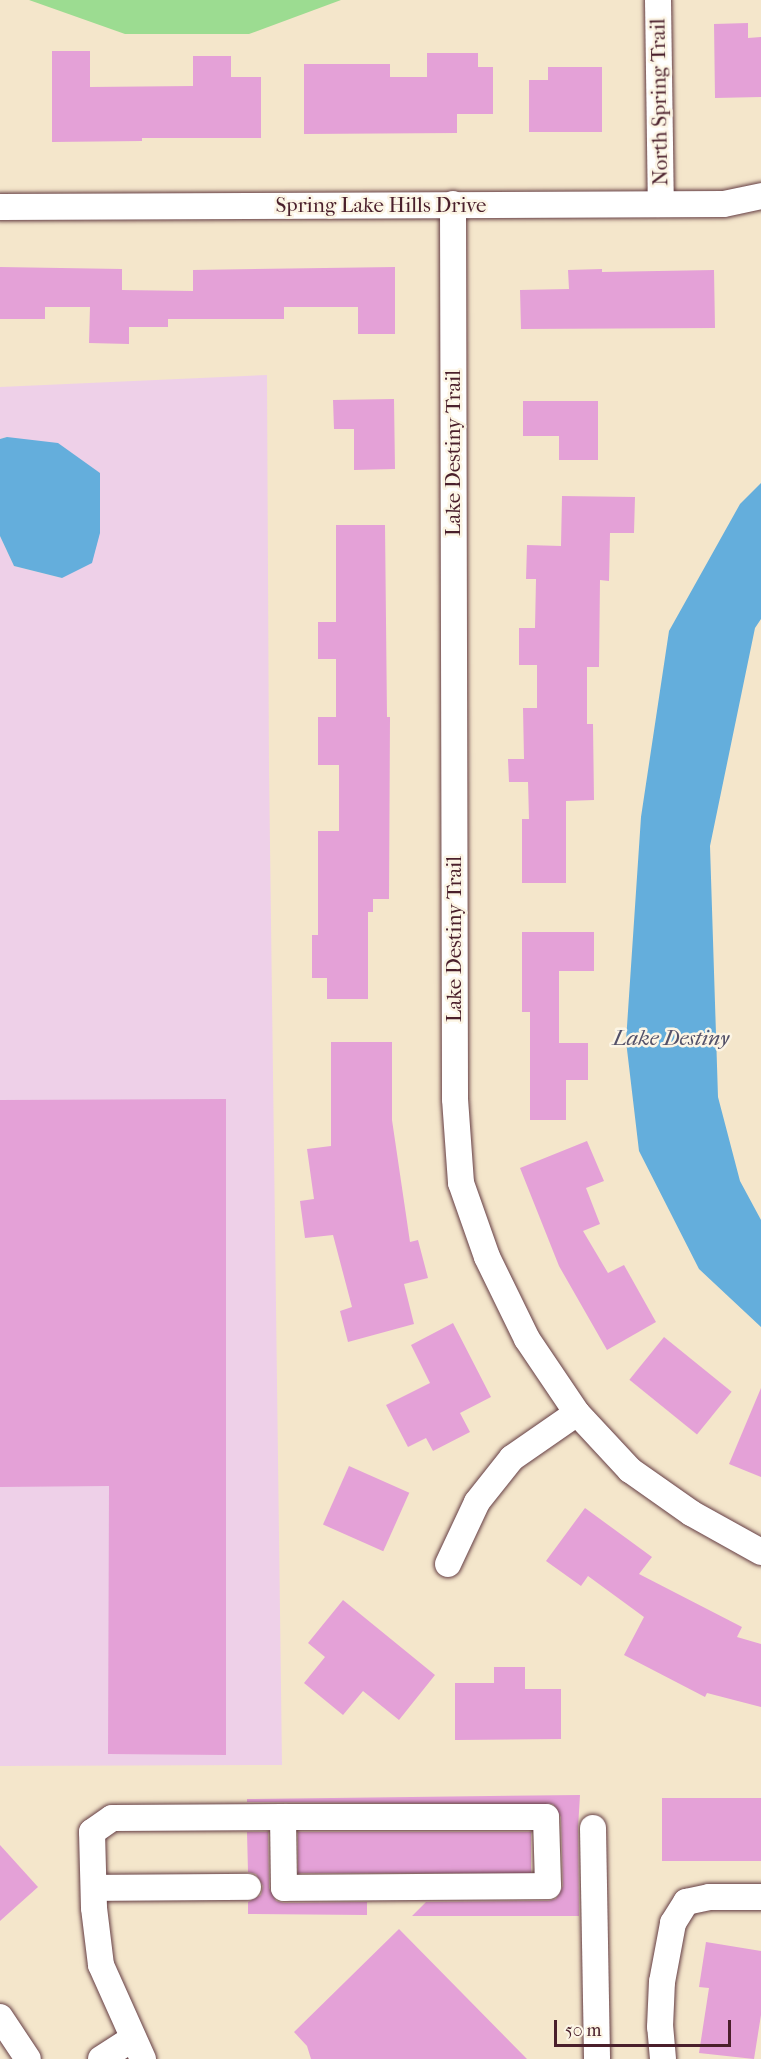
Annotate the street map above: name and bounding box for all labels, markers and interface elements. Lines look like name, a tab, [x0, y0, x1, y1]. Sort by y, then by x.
street label: North Spring Trail	[645, 18, 673, 186]
street label: Spring Lake Hills Drive	[276, 192, 486, 218]
street label: Lake Destiny Trail	[440, 370, 466, 536]
street label: Lake Destiny Trail	[441, 856, 467, 1022]
water label: Lake Destiny	[613, 1026, 729, 1052]
scale bar	[557, 2008, 734, 2046]
text: 50 m	[565, 2020, 601, 2041]

